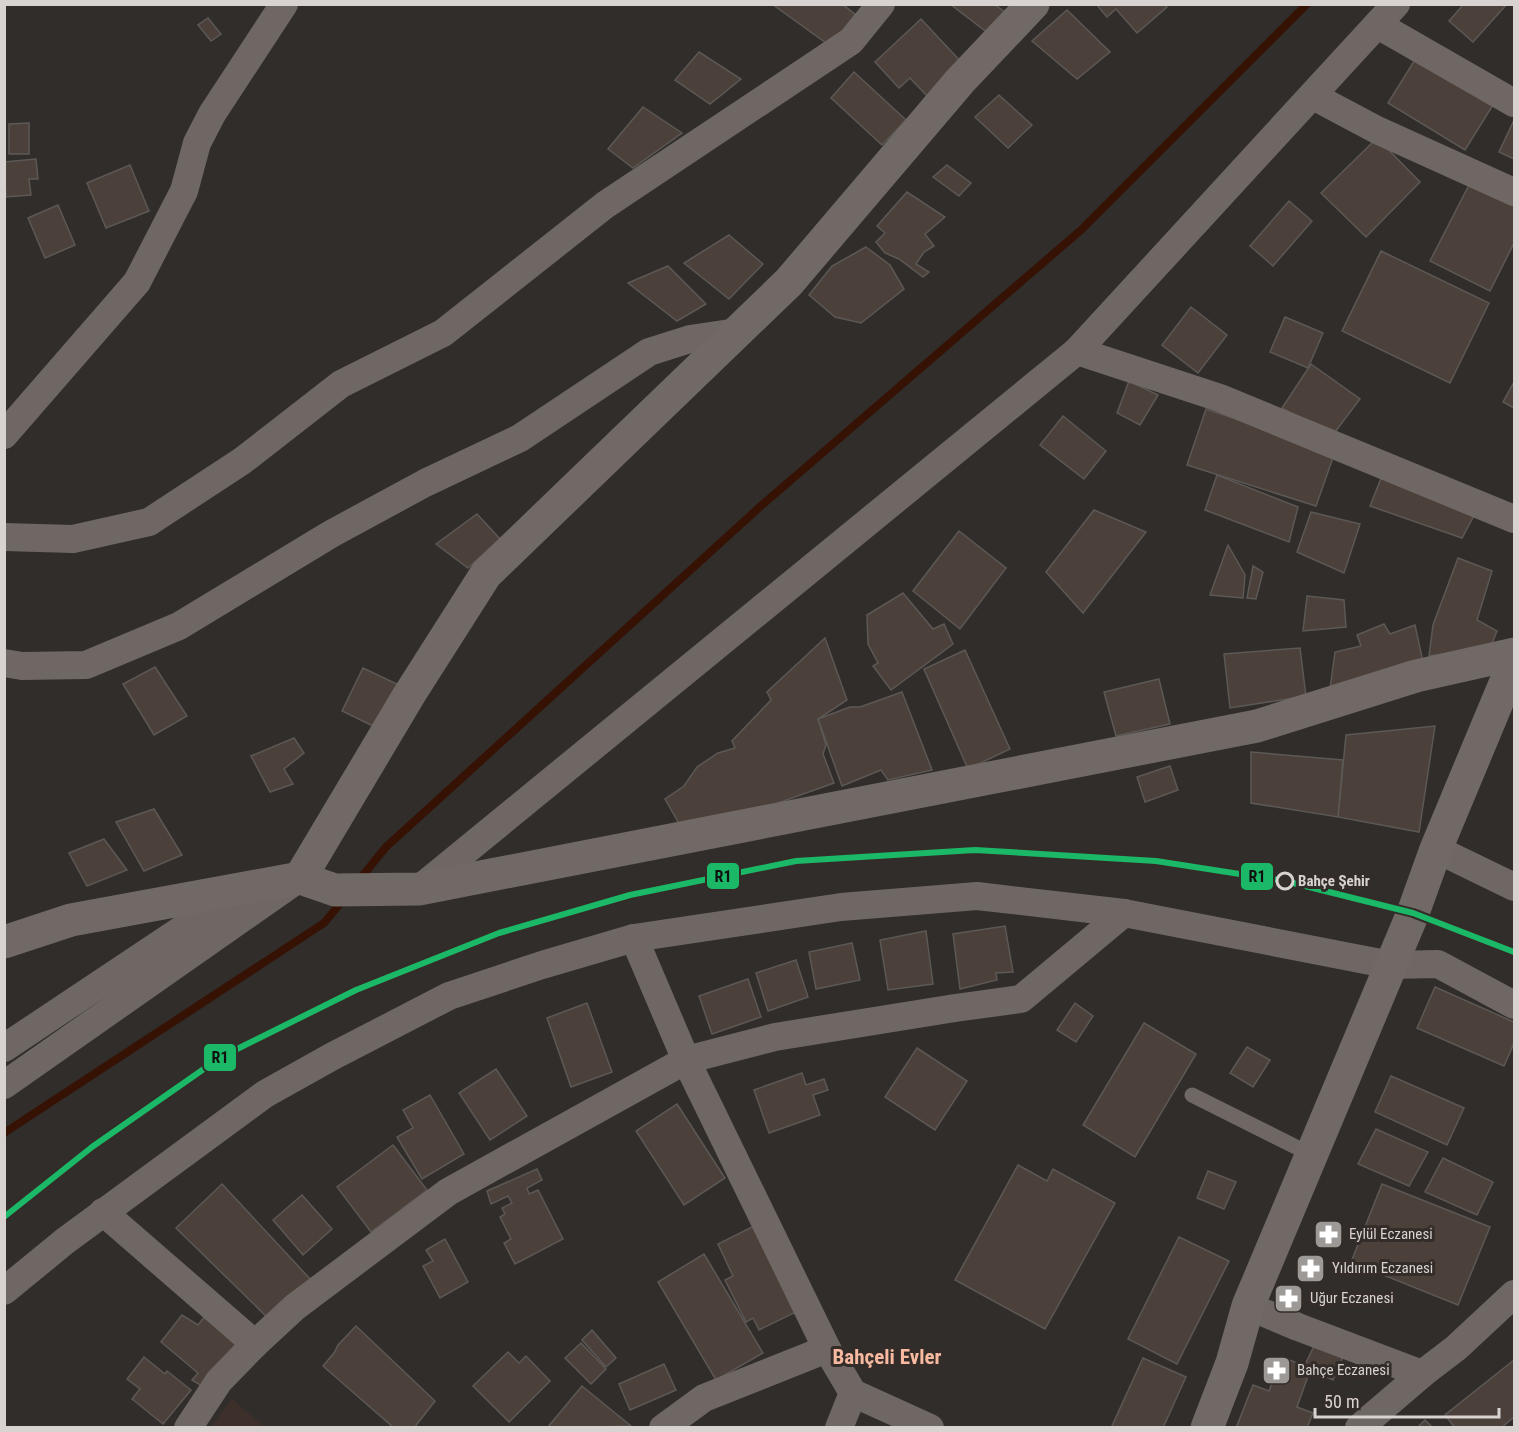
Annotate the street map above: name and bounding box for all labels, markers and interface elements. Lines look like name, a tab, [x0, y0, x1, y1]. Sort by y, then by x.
line badge: R1	[706, 862, 740, 890]
line badge: R1	[1240, 862, 1274, 891]
text: R1	[715, 867, 731, 886]
text: R1	[1249, 867, 1265, 886]
marker: Bahçe Şehir	[1276, 872, 1294, 890]
place label: Bahçe Şehir	[1298, 872, 1370, 890]
line badge: R1	[203, 1043, 237, 1072]
text: R1	[212, 1048, 228, 1067]
pharmacy icon: Eylül Eczanesi	[1312, 1218, 1344, 1250]
place label: Eylül Eczanesi	[1349, 1225, 1433, 1243]
pharmacy icon: Yıldırım Eczanesi	[1295, 1252, 1327, 1284]
place label: Yıldırım Eczanesi	[1332, 1259, 1433, 1277]
pharmacy icon: Uğur Eczanesi	[1273, 1282, 1305, 1314]
place label: Uğur Eczanesi	[1310, 1289, 1394, 1307]
district label: Bahçeli Evler	[833, 1345, 941, 1369]
pharmacy icon: Bahçe Eczanesi	[1260, 1354, 1292, 1386]
place label: Bahçe Eczanesi	[1297, 1361, 1390, 1379]
scale bar	[1315, 1381, 1500, 1419]
text: 50 m	[1324, 1391, 1359, 1412]

